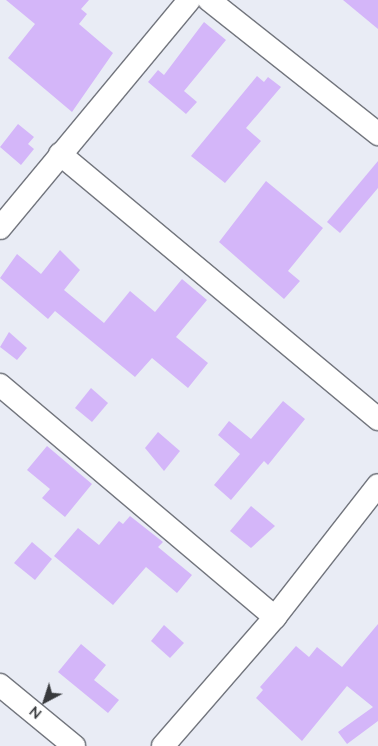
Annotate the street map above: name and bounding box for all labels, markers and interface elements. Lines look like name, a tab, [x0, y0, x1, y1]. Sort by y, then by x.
north arrow	[20, 676, 70, 726]
text: N	[25, 703, 45, 723]

